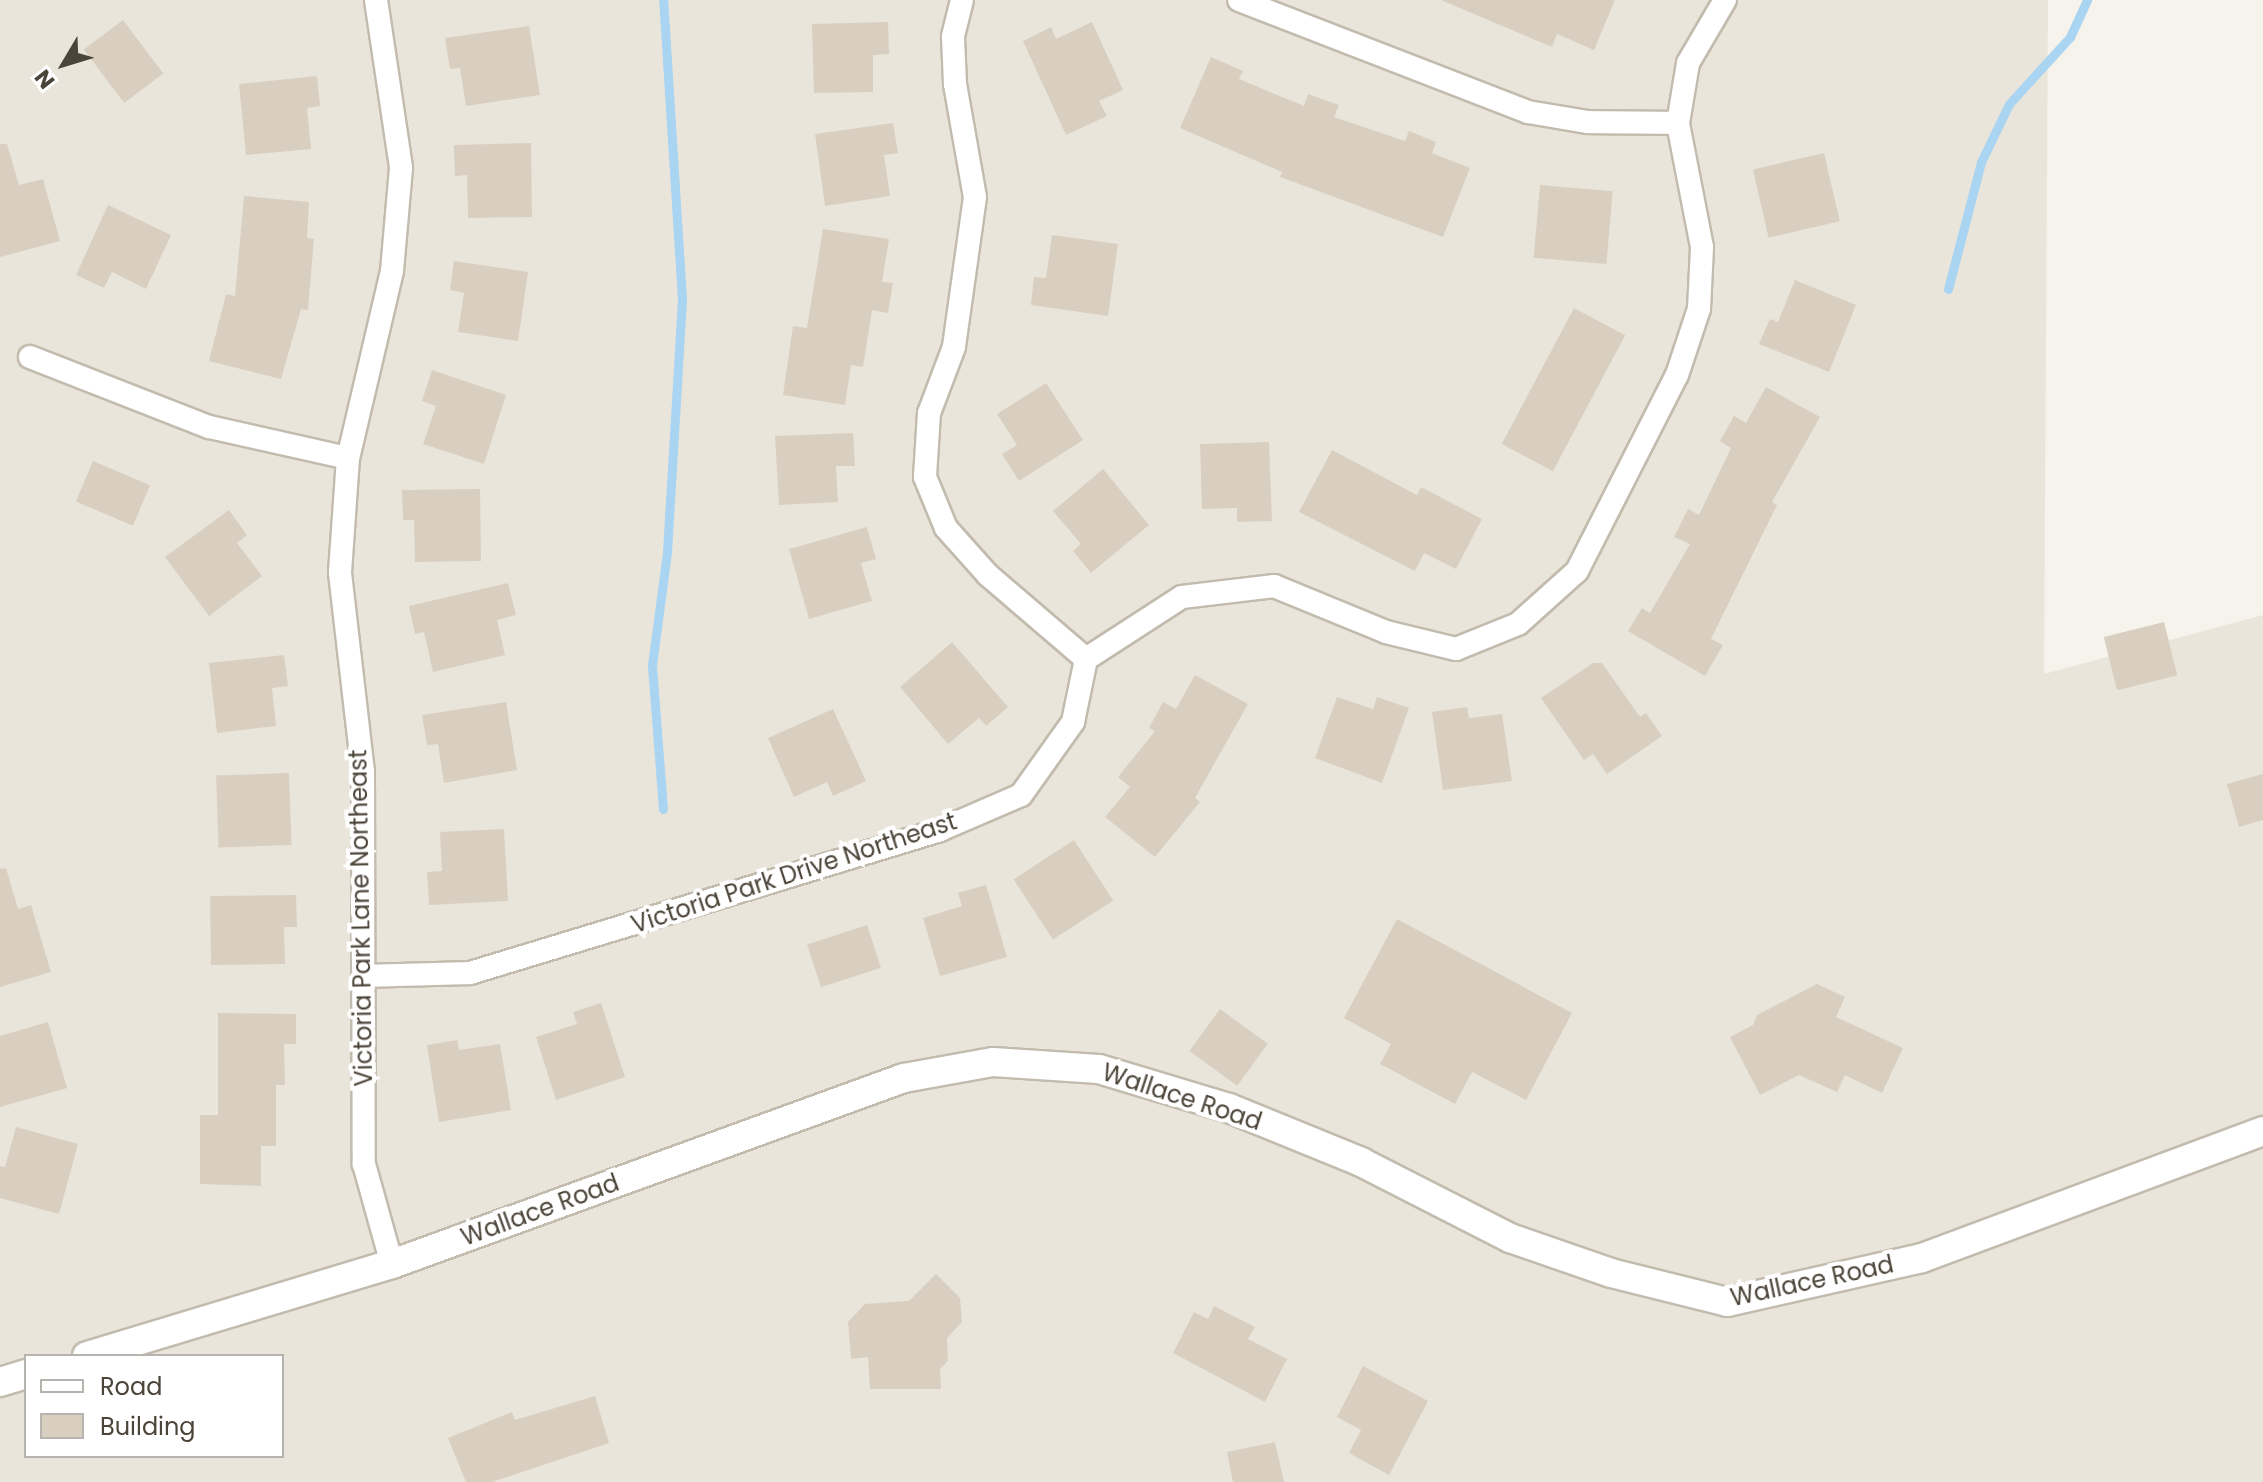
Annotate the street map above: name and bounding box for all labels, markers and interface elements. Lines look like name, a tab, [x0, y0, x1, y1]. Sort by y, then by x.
north arrow	[24, 24, 104, 104]
text: N	[27, 63, 62, 95]
street label: Victoria Park Lane Northeast	[344, 749, 378, 1087]
street label: Victoria Park Drive Northeast	[628, 807, 960, 939]
street label: Wallace Road	[1099, 1058, 1265, 1136]
street label: Wallace Road	[457, 1168, 623, 1252]
street label: Wallace Road	[1728, 1250, 1896, 1312]
legend	[24, 1354, 284, 1458]
text: Road	[100, 1370, 162, 1403]
text: Building	[100, 1410, 196, 1443]

